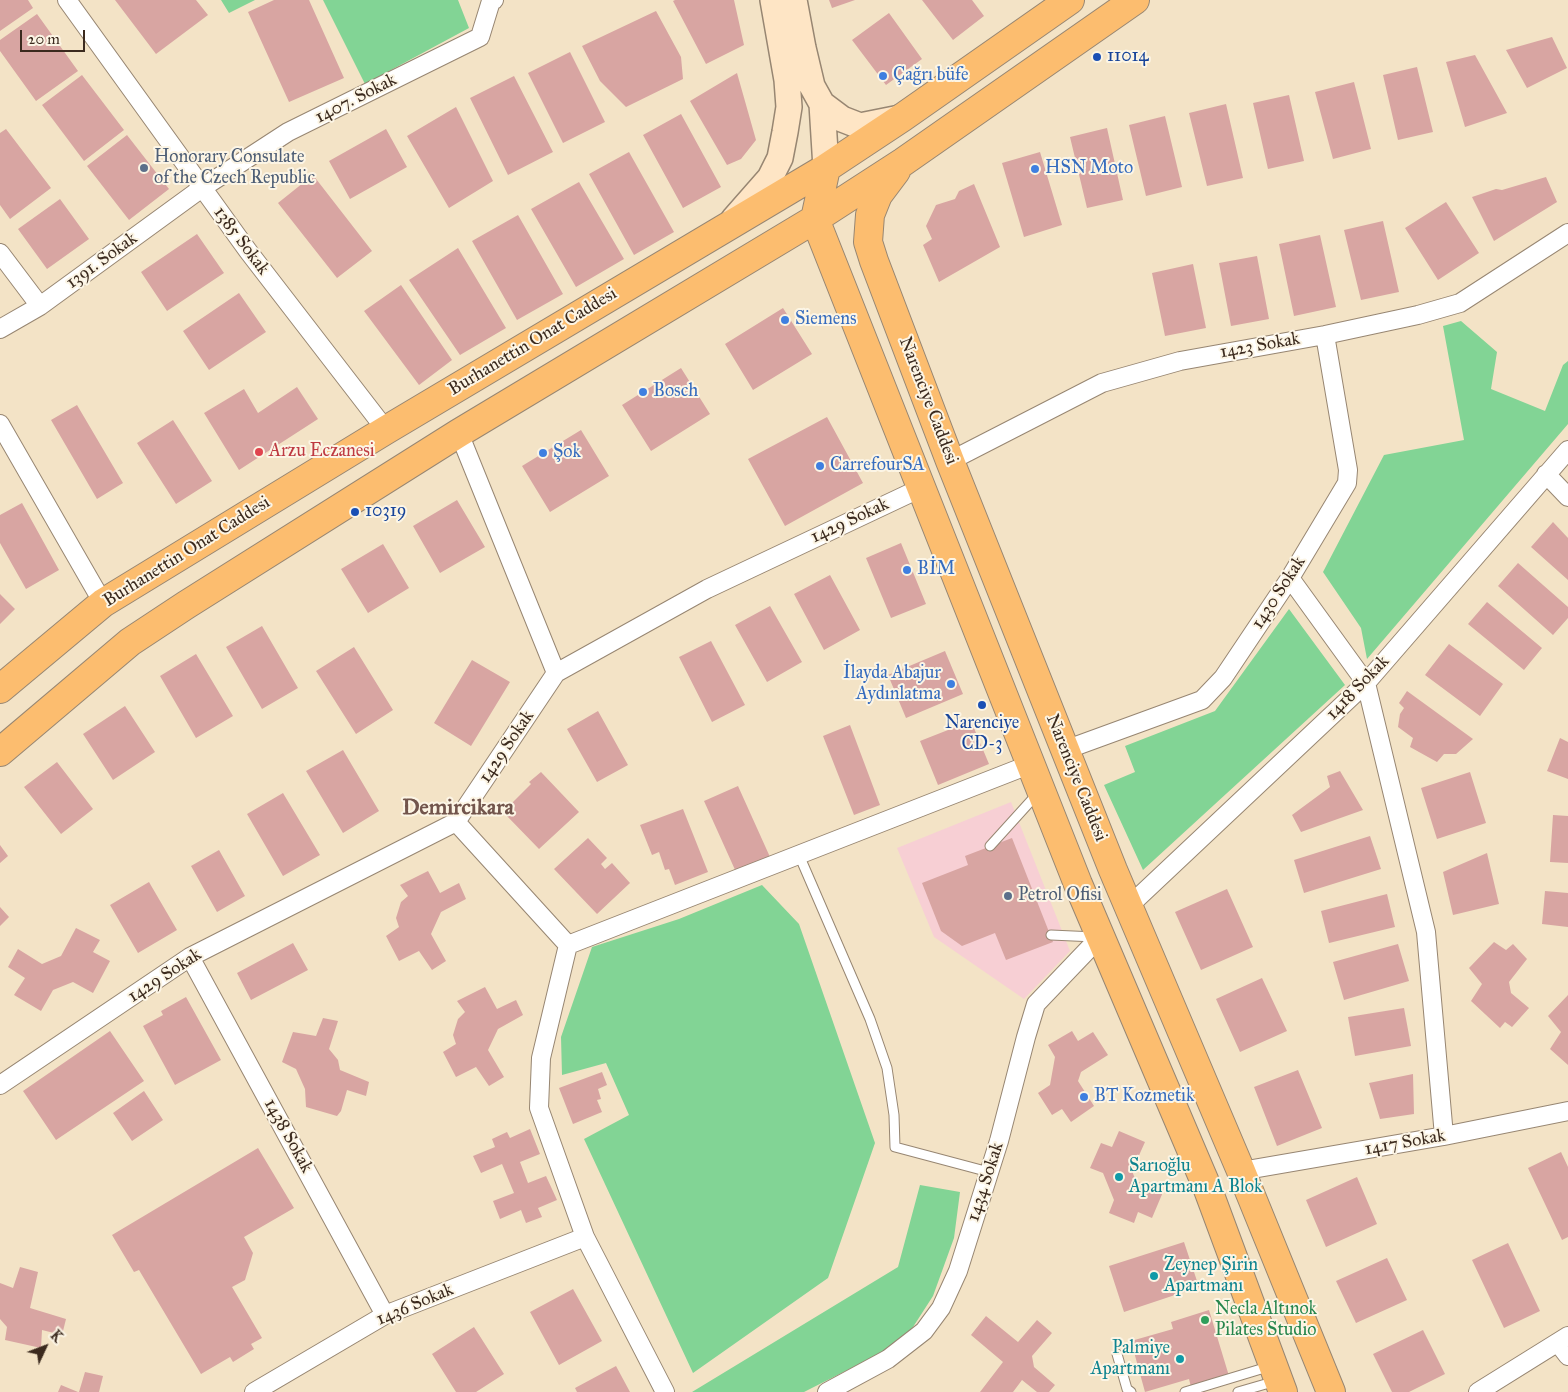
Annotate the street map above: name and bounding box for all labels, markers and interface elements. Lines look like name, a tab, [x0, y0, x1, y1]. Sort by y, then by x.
scale bar	[22, 20, 88, 52]
text: 20 m	[28, 30, 60, 48]
place label: 11014	[1107, 46, 1149, 68]
marker: 11014	[1091, 51, 1103, 63]
place label: Çağrı büfe	[893, 65, 969, 87]
street label: 1407. Sokak	[312, 69, 400, 129]
marker: Çağrı büfe	[877, 70, 889, 82]
place label: Honorary Consulate of the Czech Republic	[154, 147, 315, 190]
place label: HSN Moto	[1045, 158, 1133, 180]
marker: Honorary Consulate of the Czech Republic	[138, 162, 150, 174]
marker: HSN Moto	[1029, 163, 1041, 175]
street label: 1385 Sokak	[208, 203, 274, 279]
street label: 1391. Sokak	[62, 228, 142, 294]
street label: Burhanettin Onat Caddesi	[445, 283, 621, 401]
place label: Siemens	[795, 309, 857, 331]
marker: Siemens	[779, 314, 791, 326]
street label: 1423 Sokak	[1218, 328, 1302, 364]
street label: Narenciye Caddesi	[894, 334, 962, 468]
place label: Bosch	[653, 381, 698, 403]
marker: Bosch	[637, 386, 649, 398]
place label: Arzu Eczanesi	[269, 441, 375, 463]
place label: Şok	[553, 442, 581, 464]
marker: Arzu Eczanesi	[253, 446, 265, 458]
marker: Şok	[537, 447, 549, 459]
place label: CarrefourSA	[830, 455, 925, 477]
marker: CarrefourSA	[814, 460, 826, 472]
street label: Burhanettin Onat Caddesi	[100, 492, 274, 612]
street label: 1429 Sokak	[808, 494, 892, 548]
place label: 10319	[365, 501, 406, 523]
marker: 10319	[349, 506, 361, 518]
street label: 1430 Sokak	[1247, 553, 1311, 633]
place label: BİM	[917, 559, 955, 581]
marker: BİM	[901, 564, 913, 576]
street label: 1418 Sokak	[1322, 651, 1394, 725]
place label: İlayda Abajur Aydınlatma	[843, 663, 941, 706]
marker: İlayda Abajur Aydınlatma	[945, 678, 957, 690]
marker: Narenciye CD-3	[976, 699, 988, 711]
street label: 1429 Sokak	[475, 706, 539, 788]
street label: Narenciye Caddesi	[1041, 711, 1111, 845]
place label: Narenciye CD-3	[945, 713, 1019, 756]
district label: Demircikara	[402, 796, 514, 822]
place label: Petrol Ofisi	[1018, 885, 1102, 907]
marker: Petrol Ofisi	[1002, 890, 1014, 902]
street label: 1429 Sokak	[124, 944, 206, 1008]
place label: BT Kozmetik	[1094, 1086, 1194, 1108]
marker: BT Kozmetik	[1078, 1091, 1090, 1103]
street label: 1438 Sokak	[259, 1095, 317, 1177]
street label: 1417 Sokak	[1363, 1125, 1447, 1161]
street label: 1434 Sokak	[963, 1140, 1009, 1224]
place label: Sarıoğlu Apartmanı A Blok	[1129, 1156, 1262, 1198]
marker: Sarıoğlu Apartmanı A Blok	[1113, 1171, 1125, 1183]
place label: Zeynep Şirin Apartmanı	[1164, 1255, 1258, 1298]
marker: Zeynep Şirin Apartmanı	[1148, 1270, 1160, 1282]
street label: 1436 Sokak	[373, 1279, 457, 1331]
place label: Necla Altınok Pilates Studio	[1215, 1299, 1317, 1342]
marker: Necla Altınok Pilates Studio	[1199, 1314, 1211, 1326]
north arrow	[20, 1322, 70, 1372]
text: K	[47, 1327, 66, 1346]
place label: Palmiye Apartmanı	[1091, 1338, 1170, 1380]
marker: Palmiye Apartmanı	[1174, 1353, 1186, 1365]

